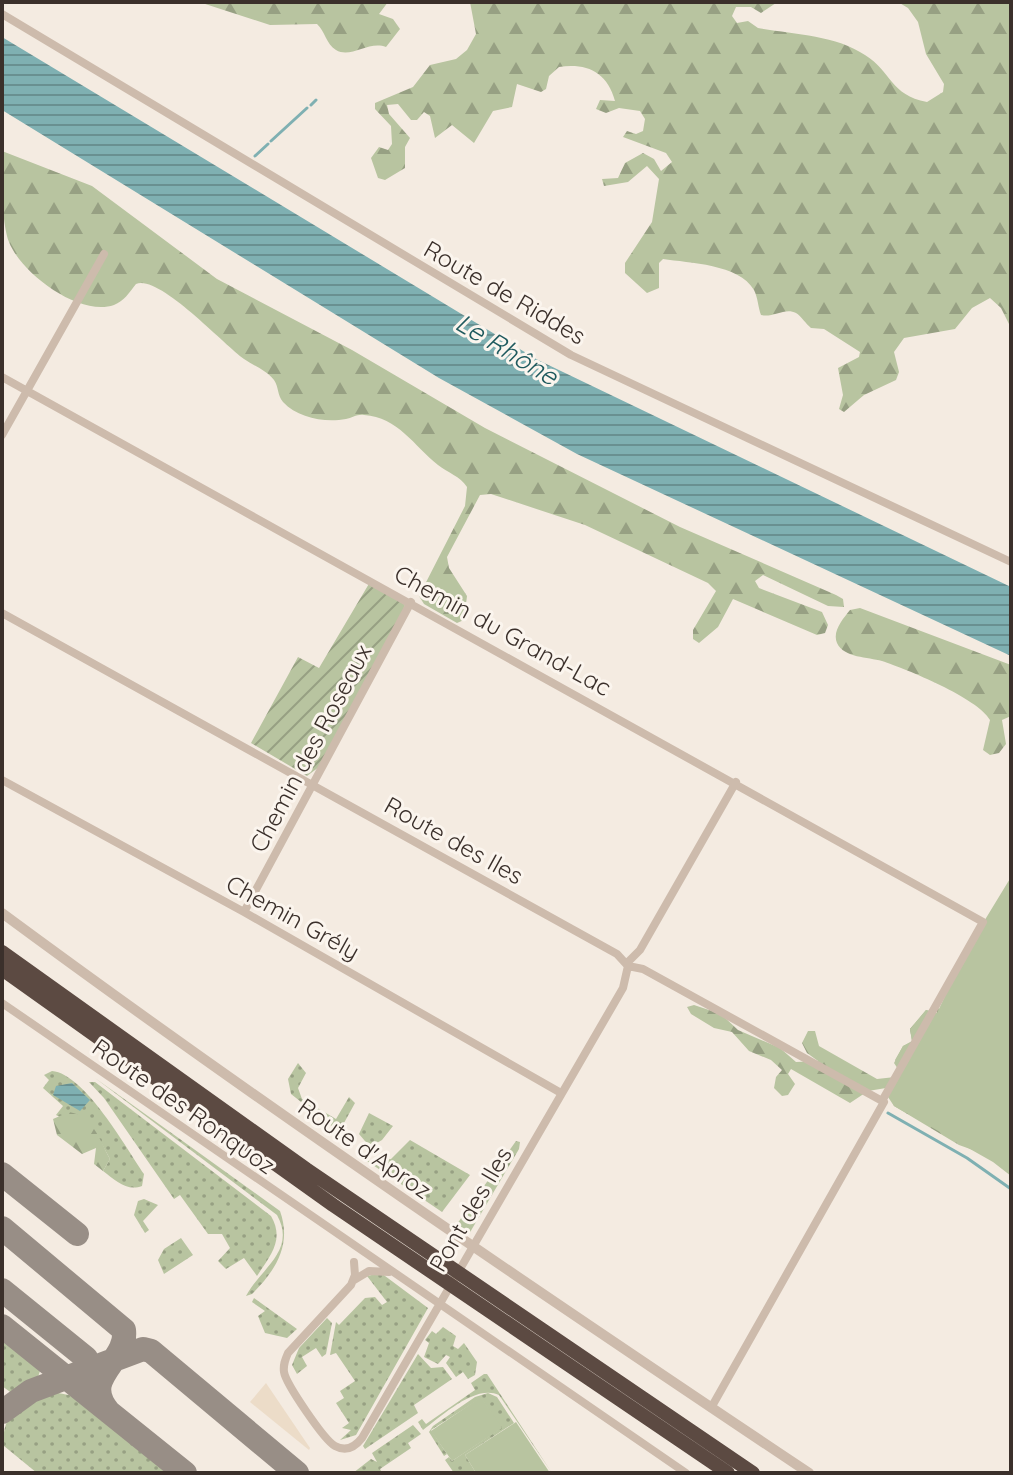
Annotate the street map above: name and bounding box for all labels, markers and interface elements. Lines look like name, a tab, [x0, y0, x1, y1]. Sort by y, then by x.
street label: Route de Riddes	[419, 234, 591, 350]
water label: Le Rhône	[450, 306, 565, 393]
street label: Chemin du Grand-Lac	[389, 558, 617, 702]
street label: Chemin des Roseaux	[242, 639, 378, 857]
street label: Route des Iles	[379, 789, 529, 891]
street label: Chemin Grély	[221, 868, 365, 966]
street label: Route des Ronquoz	[87, 1032, 281, 1180]
street label: Route d'Aproz	[293, 1091, 437, 1205]
street label: Pont des Iles	[422, 1141, 518, 1277]

